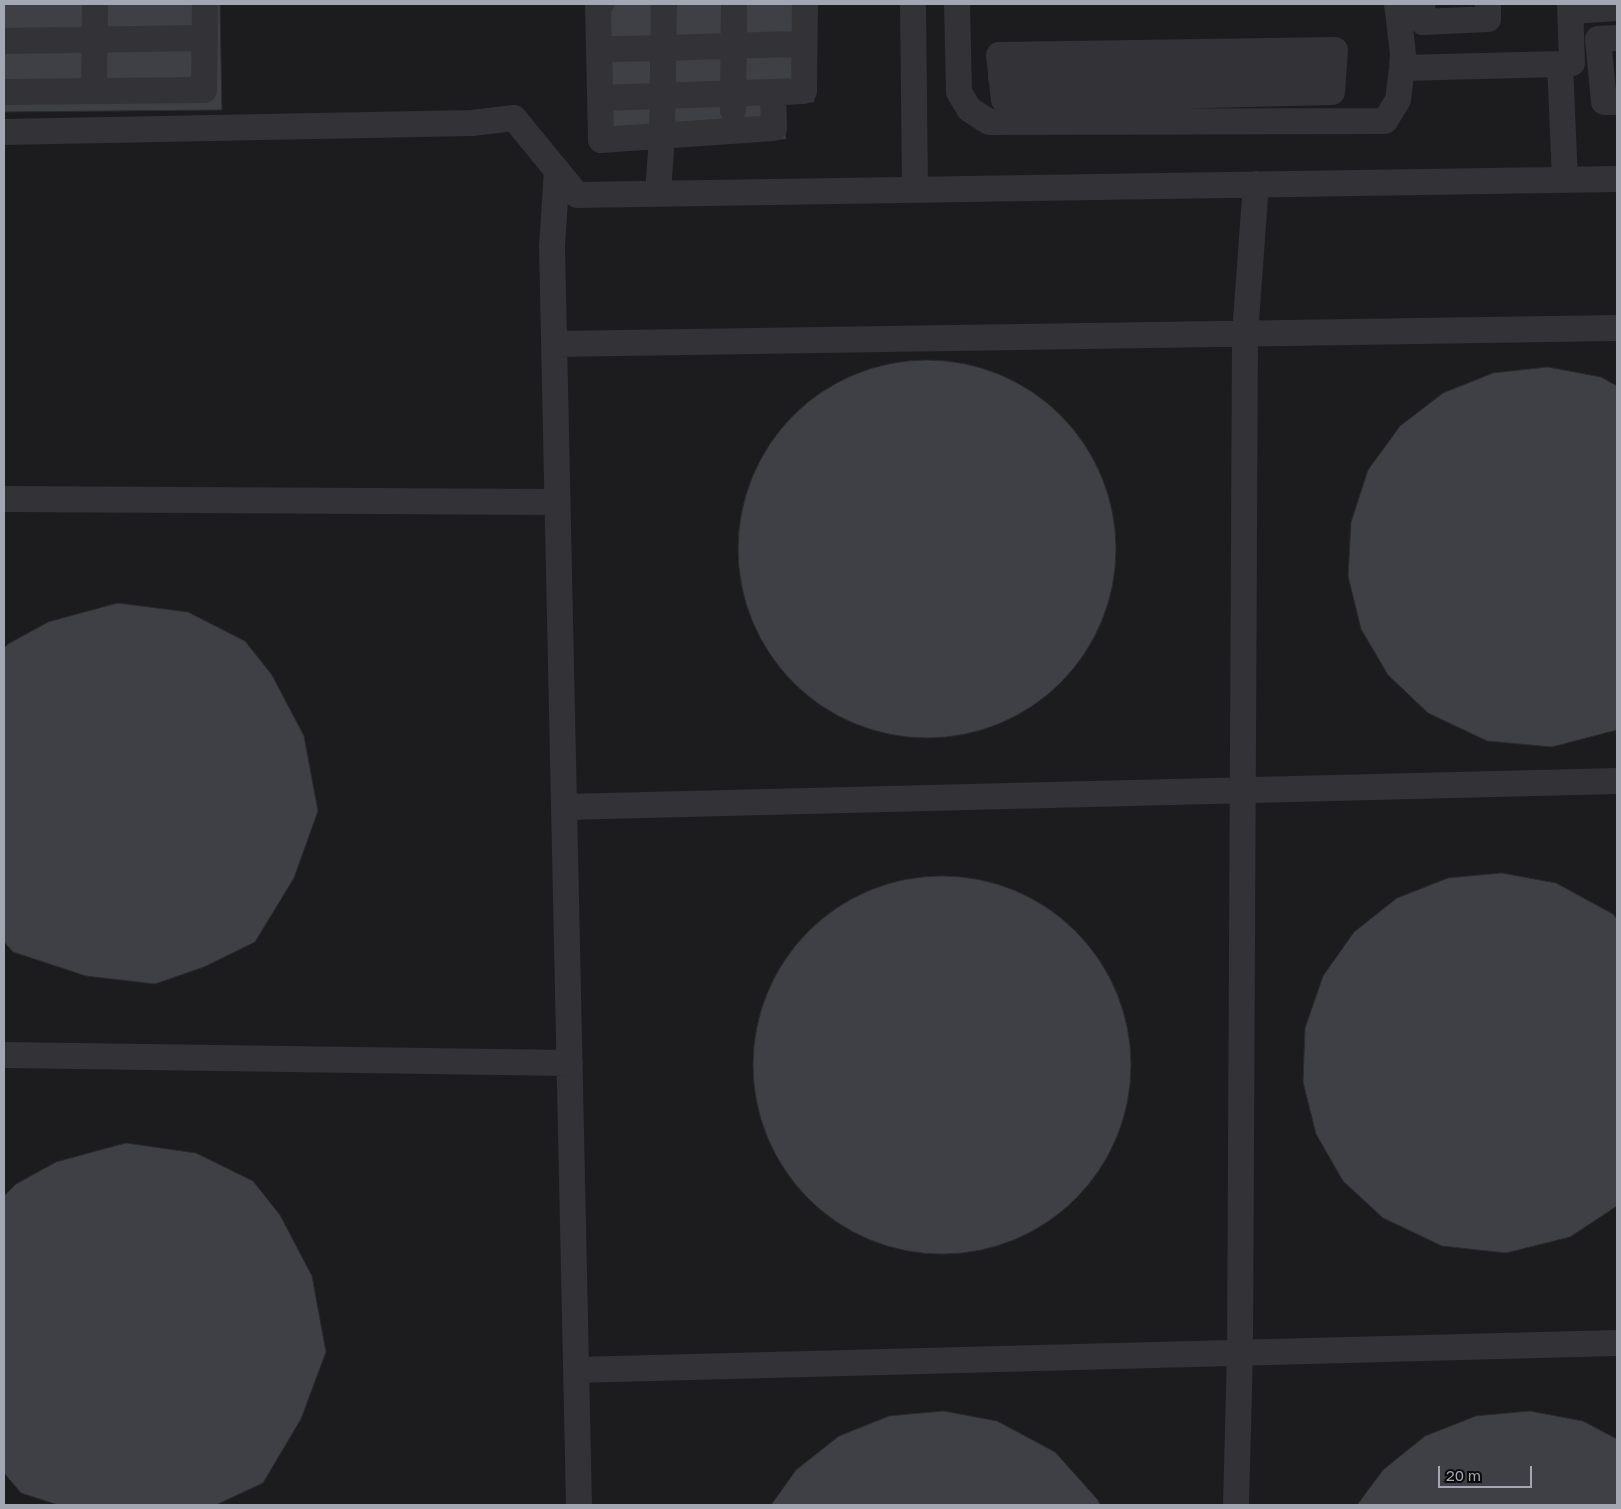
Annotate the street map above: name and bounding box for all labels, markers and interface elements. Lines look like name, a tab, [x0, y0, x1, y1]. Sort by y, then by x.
scale bar	[1441, 1456, 1535, 1488]
text: 20 m	[1446, 1466, 1481, 1484]

